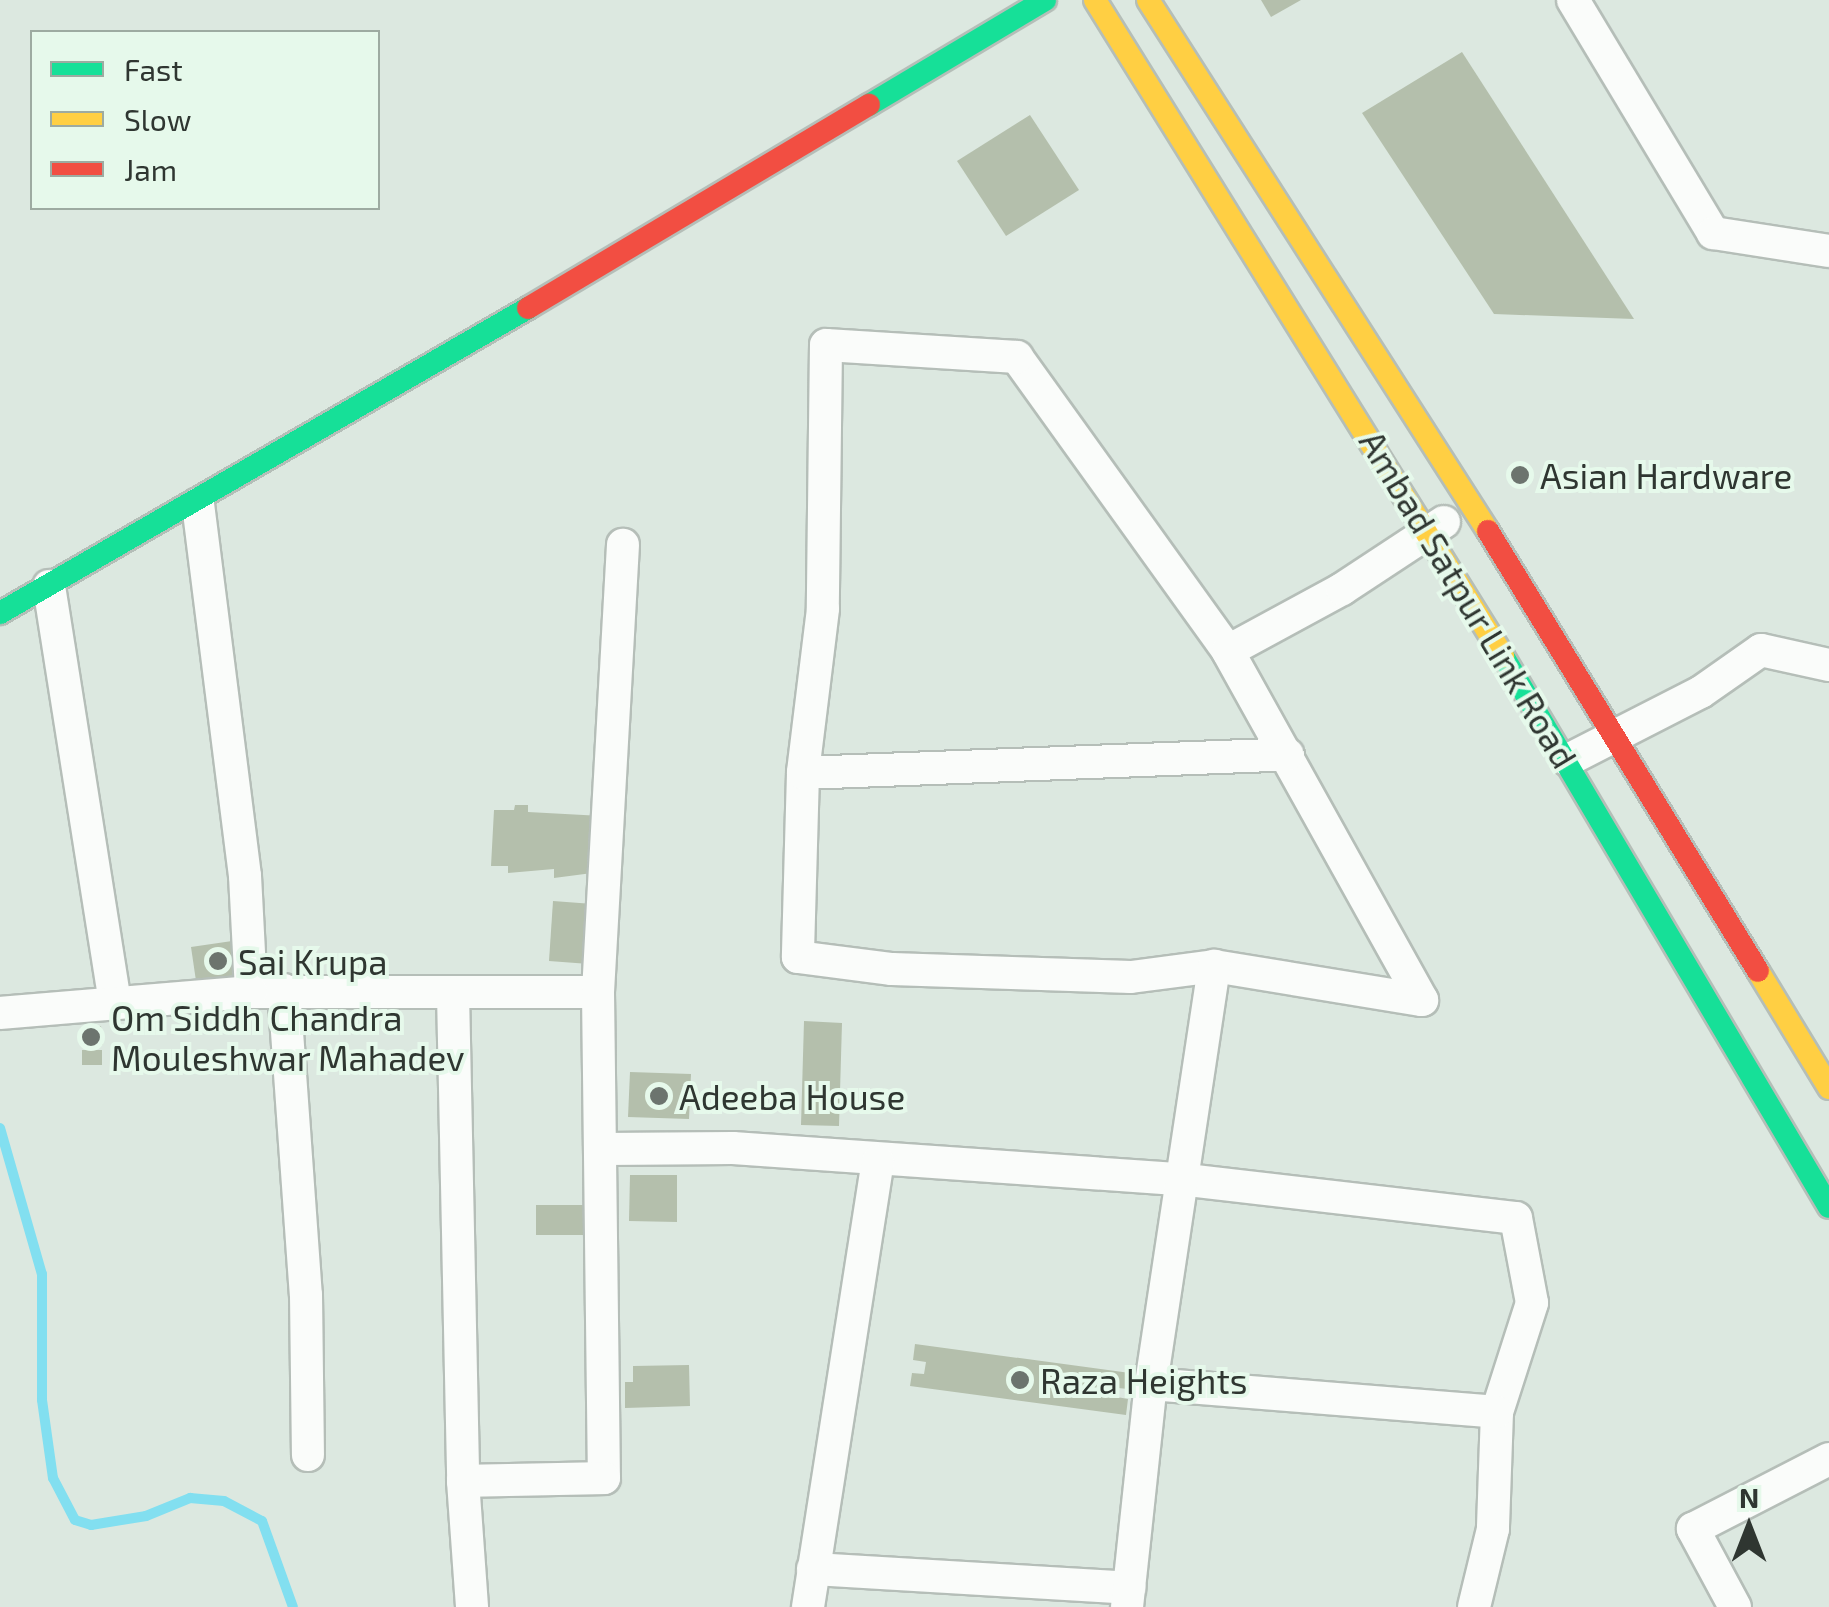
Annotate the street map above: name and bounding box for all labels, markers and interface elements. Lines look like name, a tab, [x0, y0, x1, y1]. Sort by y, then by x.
legend	[30, 30, 380, 210]
text: Fast	[124, 51, 183, 87]
text: Slow	[124, 101, 191, 137]
text: Jam	[124, 151, 177, 187]
street label: Ambad Satpur Link Road	[1351, 422, 1587, 776]
place label: Asian Hardware	[1540, 454, 1792, 496]
marker: Asian Hardware	[1509, 464, 1531, 486]
place label: Sai Krupa	[238, 940, 388, 982]
marker: Sai Krupa	[207, 950, 229, 972]
place label: Om Siddh Chandra Mouleshwar Mahadev	[111, 996, 465, 1078]
marker: Om Siddh Chandra Mouleshwar Mahadev	[80, 1026, 102, 1048]
place label: Adeeba House	[679, 1075, 905, 1117]
marker: Adeeba House	[648, 1085, 670, 1107]
place label: Raza Heights	[1040, 1359, 1248, 1401]
marker: Raza Heights	[1009, 1369, 1031, 1391]
north arrow	[1699, 1477, 1799, 1577]
text: N	[1739, 1480, 1759, 1514]

